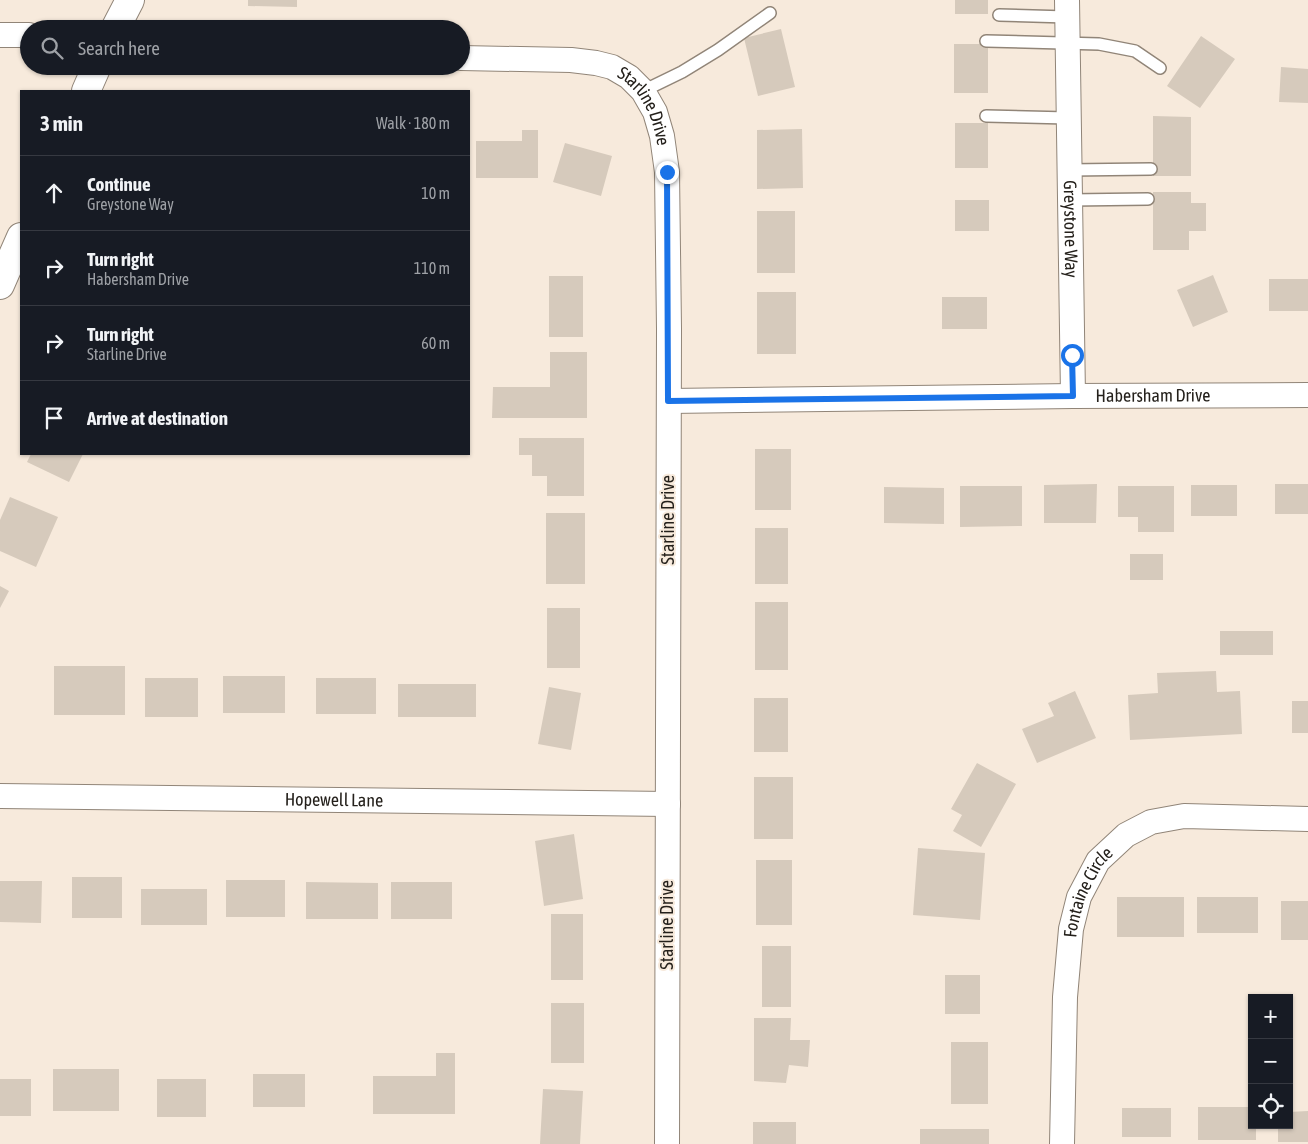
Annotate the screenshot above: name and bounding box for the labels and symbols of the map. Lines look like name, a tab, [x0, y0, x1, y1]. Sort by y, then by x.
street label: Starline Drive	[614, 62, 674, 147]
route end	[656, 161, 679, 184]
street label: Greystone Way	[1060, 180, 1082, 278]
route start	[1061, 344, 1084, 367]
street label: Habersham Drive	[1096, 384, 1210, 406]
street label: Starline Drive	[657, 475, 678, 565]
street label: Hopewell Lane	[285, 788, 383, 811]
street label: Fontaine Circle	[1059, 842, 1117, 938]
street label: Starline Drive	[656, 880, 677, 970]

